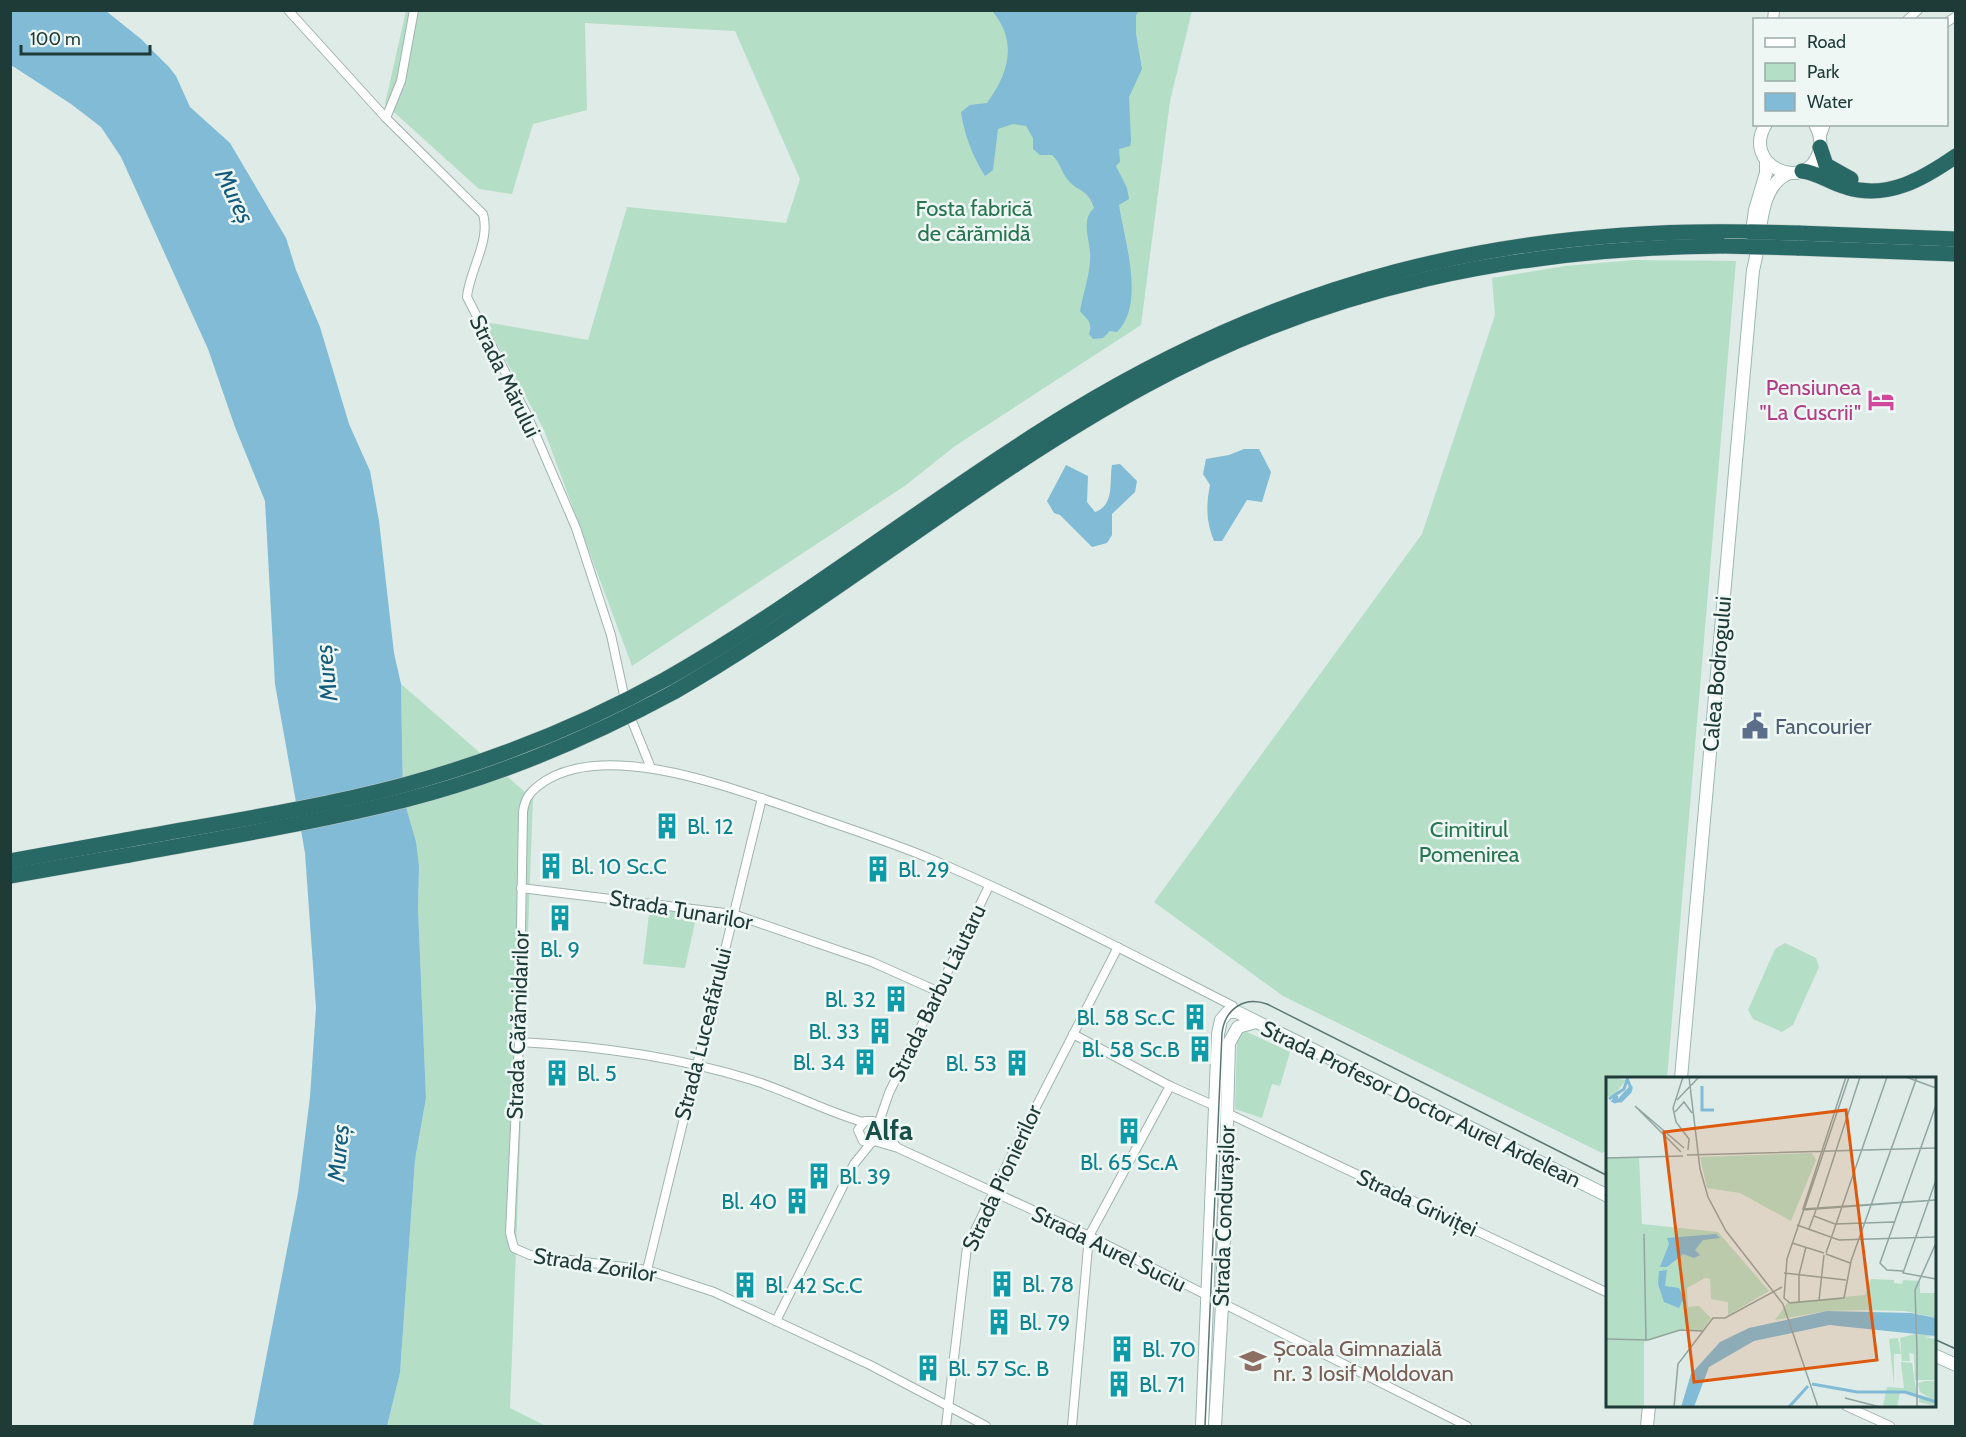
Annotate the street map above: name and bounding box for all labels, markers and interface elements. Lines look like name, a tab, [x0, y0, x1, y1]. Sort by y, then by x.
scale bar	[21, 18, 150, 56]
legend	[1753, 18, 1948, 126]
text: 100 m	[30, 28, 81, 50]
text: Road	[1807, 31, 1846, 53]
text: Park	[1807, 61, 1840, 83]
text: Water	[1807, 91, 1853, 113]
water label: Mureș	[209, 163, 261, 228]
park label: Fosta fabrică de cărămidă	[916, 195, 1033, 247]
street label: Strada Mărului	[464, 310, 546, 442]
place label: Pensiunea "La Cuscrii"	[1760, 374, 1861, 426]
hotel icon: Pensiunea "La Cuscrii"	[1866, 385, 1896, 415]
street label: Calea Bodrogului	[1697, 595, 1737, 753]
water label: Mureș	[309, 643, 344, 704]
public building icon: Fancourier	[1740, 711, 1770, 741]
place label: Fancourier	[1775, 713, 1871, 740]
building icon: Bl. 12	[652, 811, 682, 841]
place label: Bl. 12	[687, 813, 733, 840]
park label: Cimitirul Pomenirea	[1419, 816, 1520, 868]
building icon: Bl. 10 Sc.C	[536, 851, 566, 881]
place label: Bl. 10 Sc.C	[571, 853, 667, 880]
building icon: Bl. 29	[863, 854, 893, 884]
place label: Bl. 29	[898, 856, 950, 883]
street label: Strada Tunarilor	[607, 884, 755, 936]
street label: Strada Barbu Lăutaru	[882, 900, 992, 1086]
building icon: Bl. 9	[545, 903, 575, 933]
street label: Strada Cărămidarilor	[501, 930, 535, 1120]
place label: Bl. 9	[540, 936, 580, 963]
street label: Strada Luceafărului	[669, 945, 737, 1123]
building icon: Bl. 32	[881, 984, 911, 1014]
place label: Bl. 32	[825, 986, 876, 1013]
building icon: Bl. 58 Sc.C	[1180, 1002, 1210, 1032]
place label: Bl. 58 Sc.C	[1076, 1004, 1175, 1031]
street label: Strada Profesor Doctor Aurel Ardelean	[1257, 1015, 1585, 1193]
building icon: Bl. 33	[865, 1016, 895, 1046]
place label: Bl. 33	[808, 1018, 860, 1045]
building icon: Bl. 58 Sc.B	[1185, 1034, 1215, 1064]
place label: Bl. 58 Sc.B	[1082, 1036, 1180, 1063]
building icon: Bl. 34	[850, 1047, 880, 1077]
building icon: Bl. 53	[1002, 1048, 1032, 1078]
place label: Bl. 34	[793, 1049, 845, 1076]
place label: Bl. 53	[945, 1050, 997, 1077]
building icon: Bl. 5	[542, 1058, 572, 1088]
place label: Bl. 5	[577, 1060, 617, 1087]
inset map	[1606, 1077, 1936, 1407]
street label: Strada Pionierilor	[956, 1101, 1048, 1255]
district label: Alfa	[865, 1113, 913, 1147]
building icon: Bl. 65 Sc.A	[1114, 1116, 1144, 1146]
water label: Mureș	[321, 1123, 355, 1184]
street label: Strada Condurașilor	[1207, 1125, 1242, 1307]
place label: Bl. 65 Sc.A	[1080, 1149, 1178, 1176]
building icon: Bl. 39	[804, 1161, 834, 1191]
place label: Bl. 39	[839, 1163, 891, 1190]
street label: Strada Griviței	[1352, 1163, 1482, 1244]
building icon: Bl. 40	[782, 1186, 812, 1216]
place label: Bl. 40	[721, 1188, 777, 1215]
street label: Strada Aurel Suciu	[1027, 1200, 1191, 1298]
street label: Strada Zorilor	[531, 1242, 659, 1288]
building icon: Bl. 78	[987, 1269, 1017, 1299]
building icon: Bl. 42 Sc.C	[730, 1270, 760, 1300]
place label: Bl. 78	[1022, 1271, 1074, 1298]
place label: Bl. 42 Sc.C	[765, 1272, 863, 1299]
building icon: Bl. 79	[984, 1307, 1014, 1337]
place label: Bl. 79	[1019, 1309, 1070, 1336]
building icon: Bl. 70	[1107, 1334, 1137, 1364]
place label: Școala Gimnazială nr. 3 Iosif Moldovan	[1273, 1335, 1454, 1387]
place label: Bl. 70	[1142, 1336, 1196, 1363]
school or university icon: Școala Gimnazială nr. 3 Iosif Moldovan	[1238, 1346, 1268, 1376]
building icon: Bl. 57 Sc. B	[913, 1353, 943, 1383]
place label: Bl. 57 Sc. B	[948, 1355, 1049, 1382]
building icon: Bl. 71	[1104, 1369, 1134, 1399]
place label: Bl. 71	[1139, 1371, 1185, 1398]

